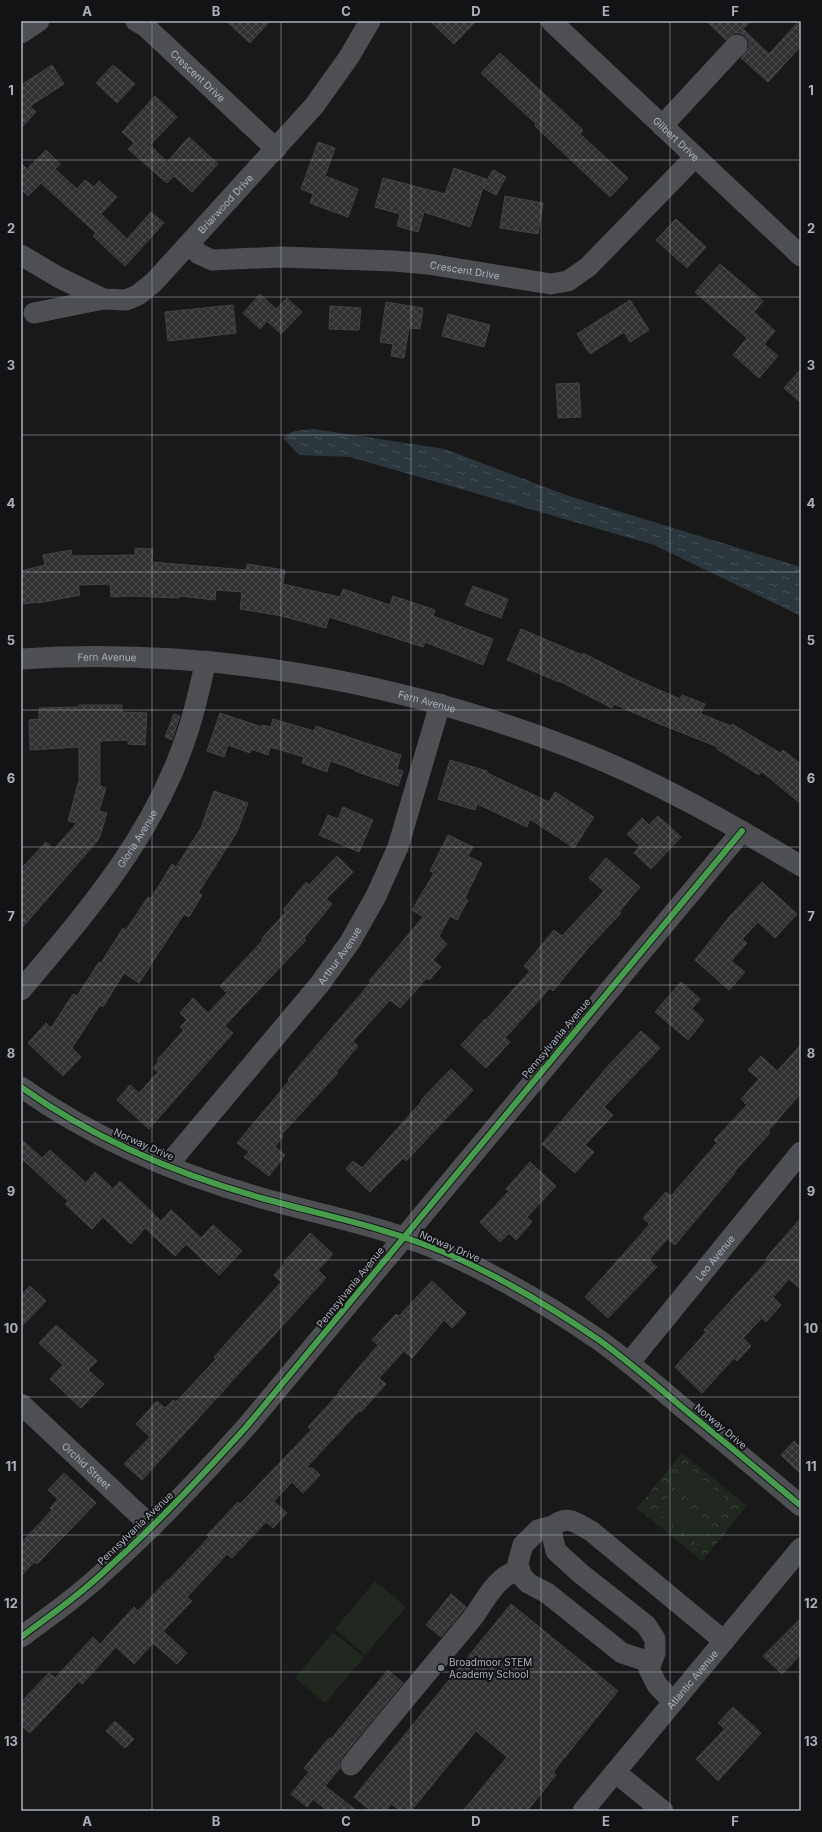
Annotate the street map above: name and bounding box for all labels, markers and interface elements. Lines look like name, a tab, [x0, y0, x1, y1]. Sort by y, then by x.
text: A	[82, 3, 92, 19]
text: B	[212, 3, 221, 19]
text: C	[341, 3, 351, 19]
text: D	[471, 3, 481, 19]
text: E	[602, 3, 610, 19]
text: F	[731, 3, 739, 19]
street label: Crescent Drive	[168, 47, 228, 104]
text: 1	[8, 82, 14, 98]
text: 1	[808, 82, 814, 98]
street label: Gilbert Drive	[651, 114, 702, 164]
street label: Briarwood Drive	[195, 171, 255, 236]
text: 2	[7, 220, 15, 236]
text: 2	[807, 220, 815, 236]
street label: Crescent Drive	[429, 258, 501, 282]
text: 3	[7, 357, 15, 373]
text: 3	[807, 357, 815, 373]
text: 4	[7, 495, 16, 511]
text: 4	[807, 495, 816, 511]
text: 5	[7, 632, 15, 648]
text: 5	[807, 632, 815, 648]
street label: Fern Avenue	[77, 651, 137, 663]
street label: Fern Avenue	[397, 688, 457, 715]
text: 6	[7, 770, 15, 786]
text: 6	[807, 770, 815, 786]
street label: Gloria Avenue	[114, 807, 159, 870]
text: 7	[7, 908, 15, 924]
text: 7	[807, 908, 815, 924]
street label: Arthur Avenue	[315, 925, 363, 987]
street label: Pennsylvania Avenue	[519, 996, 593, 1080]
text: 8	[7, 1045, 15, 1061]
text: 8	[807, 1045, 815, 1061]
street label: Norway Drive	[112, 1125, 176, 1163]
text: 9	[7, 1183, 15, 1199]
text: 9	[807, 1183, 815, 1199]
street label: Norway Drive	[418, 1228, 482, 1264]
street label: Leo Avenue	[693, 1232, 737, 1283]
street label: Pennsylvania Avenue	[314, 1244, 386, 1330]
text: 10	[4, 1320, 18, 1336]
text: 10	[804, 1320, 818, 1336]
street label: Norway Drive	[693, 1401, 750, 1451]
street label: Orchid Street	[60, 1440, 114, 1492]
text: 11	[5, 1458, 17, 1474]
text: 11	[805, 1458, 817, 1474]
street label: Pennsylvania Avenue	[95, 1489, 175, 1567]
text: 12	[4, 1595, 18, 1611]
text: 12	[804, 1595, 818, 1611]
street label: Atlantic Avenue	[664, 1647, 720, 1711]
place label: Broadmoor STEM Academy School	[449, 1656, 532, 1680]
marker: Broadmoor STEM Academy School	[436, 1663, 446, 1673]
text: 13	[4, 1733, 18, 1749]
text: 13	[804, 1733, 818, 1749]
text: A	[82, 1813, 92, 1829]
text: B	[212, 1813, 221, 1829]
text: C	[341, 1813, 351, 1829]
text: D	[471, 1813, 481, 1829]
text: E	[602, 1813, 610, 1829]
text: F	[731, 1813, 739, 1829]

